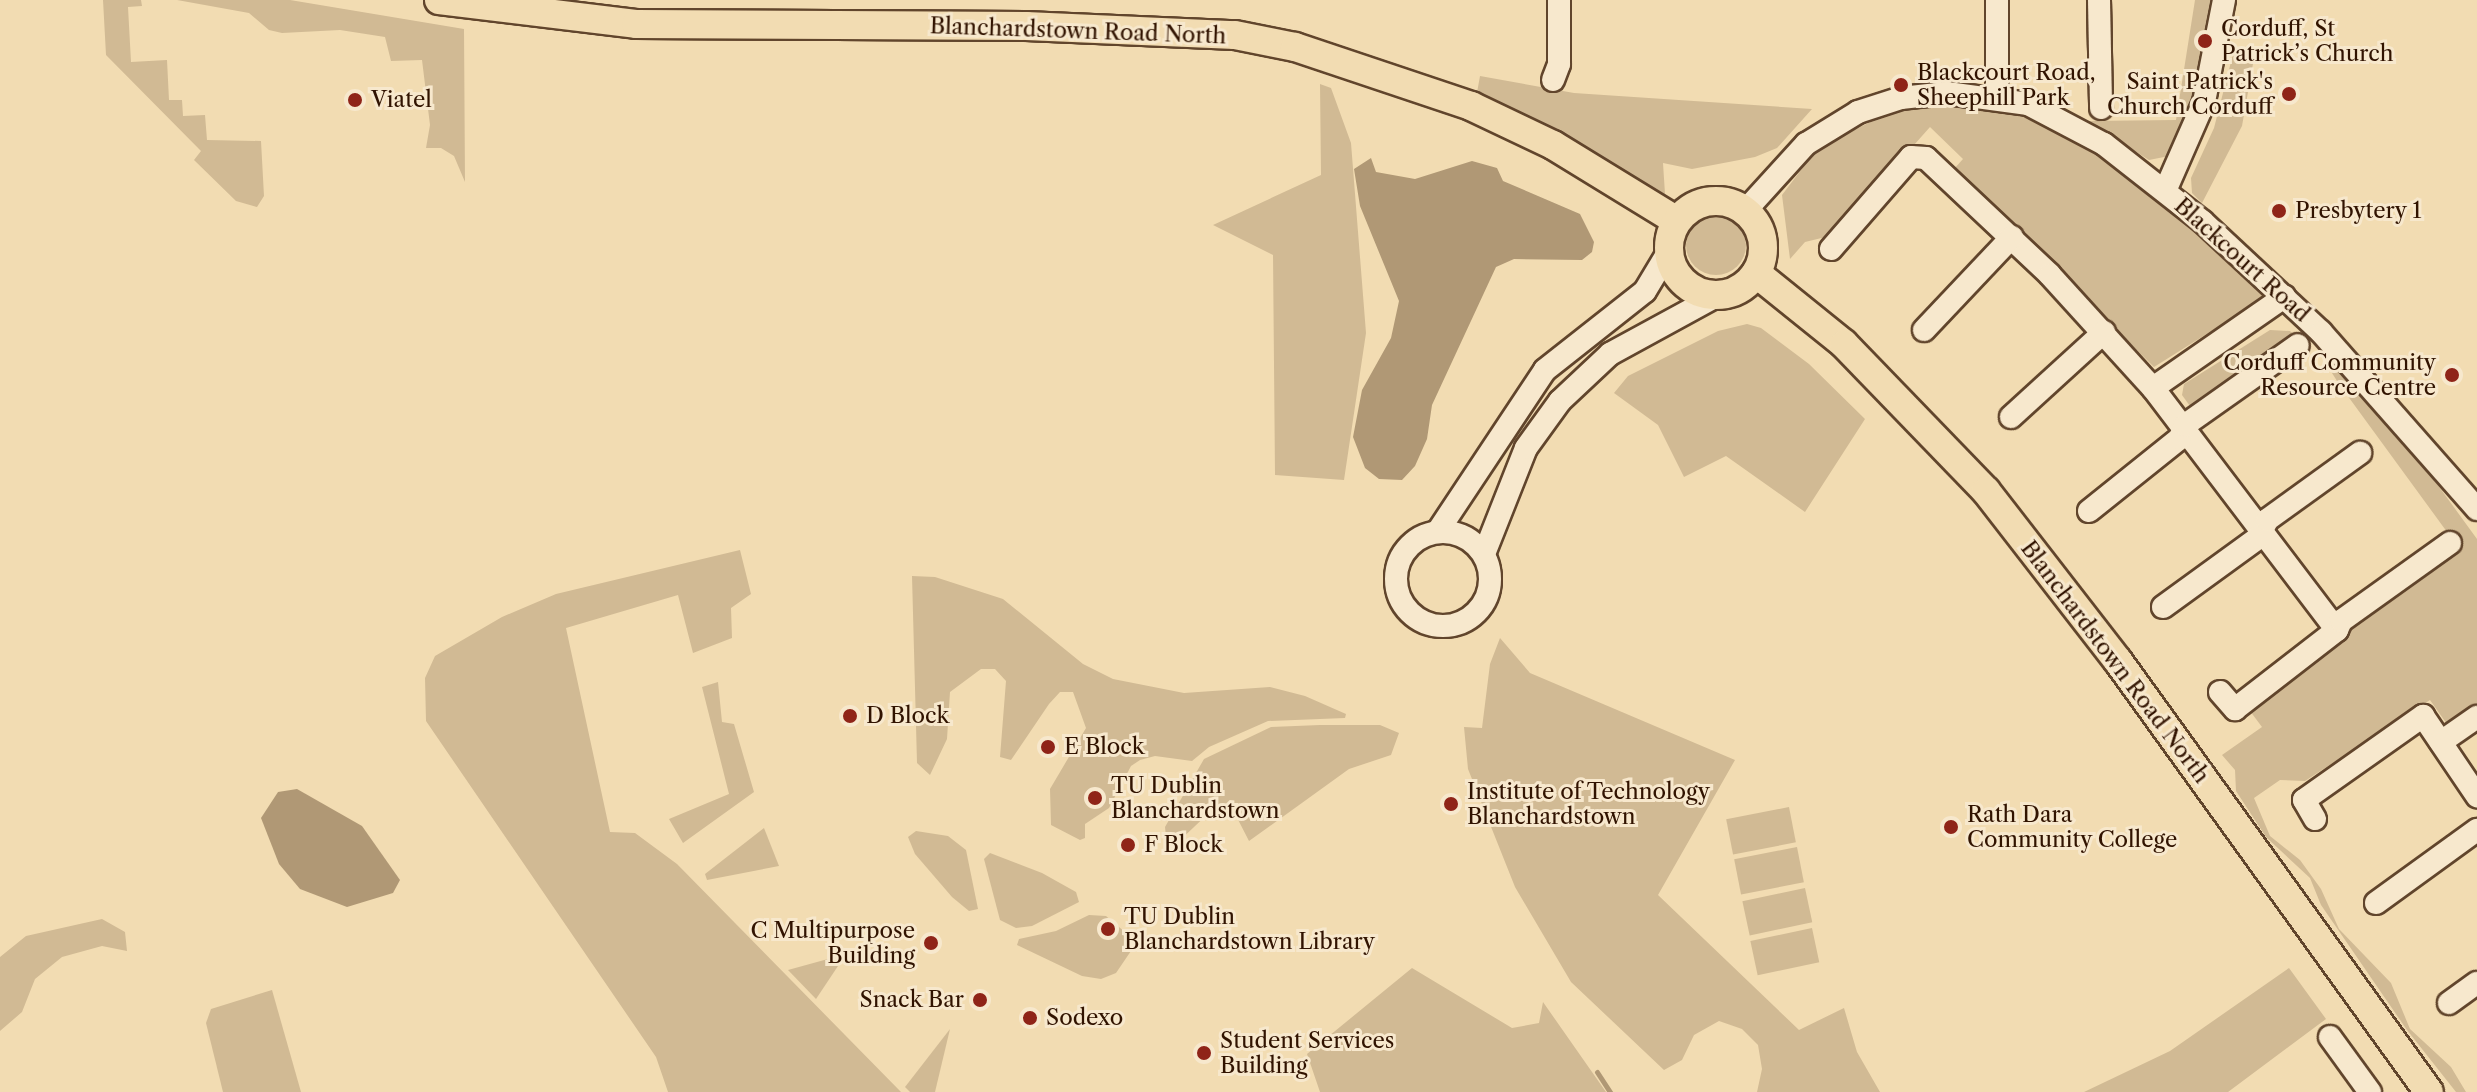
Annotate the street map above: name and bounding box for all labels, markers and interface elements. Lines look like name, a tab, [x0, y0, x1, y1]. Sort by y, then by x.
street label: Blanchardstown Road North	[929, 13, 1227, 49]
place label: Corduff, St Patrick’s Church	[2221, 15, 2394, 66]
marker: Corduff, St Patrick’s Church	[2196, 32, 2214, 50]
place label: Blackcourt Road, Sheephill Park	[1917, 59, 2095, 110]
place label: Saint Patrick's Church Corduff	[2107, 68, 2273, 120]
marker: Blackcourt Road, Sheephill Park	[1892, 76, 1910, 94]
marker: Saint Patrick's Church Corduff	[2280, 85, 2298, 103]
place label: Viatel	[371, 87, 432, 113]
marker: Viatel	[346, 91, 364, 109]
street label: Blackcourt Road	[2169, 192, 2315, 328]
place label: Presbytery 1	[2295, 198, 2422, 224]
marker: Presbytery 1	[2270, 202, 2288, 220]
place label: Corduff Community Resource Centre	[2223, 349, 2436, 400]
marker: Corduff Community Resource Centre	[2443, 366, 2461, 384]
street label: Blanchardstown Road North	[2015, 536, 2215, 788]
place label: D Block	[866, 703, 949, 729]
marker: D Block	[841, 707, 859, 725]
place label: E Block	[1064, 734, 1145, 760]
marker: E Block	[1039, 738, 1057, 756]
place label: TU Dublin Blanchardstown	[1111, 772, 1279, 824]
place label: Institute of Technology Blanchardstown	[1467, 778, 1711, 830]
marker: TU Dublin Blanchardstown	[1086, 789, 1104, 807]
marker: Institute of Technology Blanchardstown	[1442, 795, 1460, 813]
place label: Rath Dara Community College	[1967, 801, 2178, 852]
marker: Rath Dara Community College	[1942, 818, 1960, 836]
place label: F Block	[1144, 832, 1224, 858]
marker: F Block	[1119, 836, 1137, 854]
place label: TU Dublin Blanchardstown Library	[1124, 903, 1375, 954]
place label: C Multipurpose Building	[750, 917, 915, 968]
marker: TU Dublin Blanchardstown Library	[1099, 920, 1117, 938]
marker: C Multipurpose Building	[922, 934, 940, 952]
place label: Snack Bar	[859, 987, 964, 1013]
marker: Snack Bar	[971, 991, 989, 1009]
place label: Sodexo	[1046, 1005, 1123, 1031]
marker: Sodexo	[1021, 1009, 1039, 1027]
place label: Student Services Building	[1220, 1027, 1394, 1078]
marker: Student Services Building	[1195, 1044, 1213, 1062]

